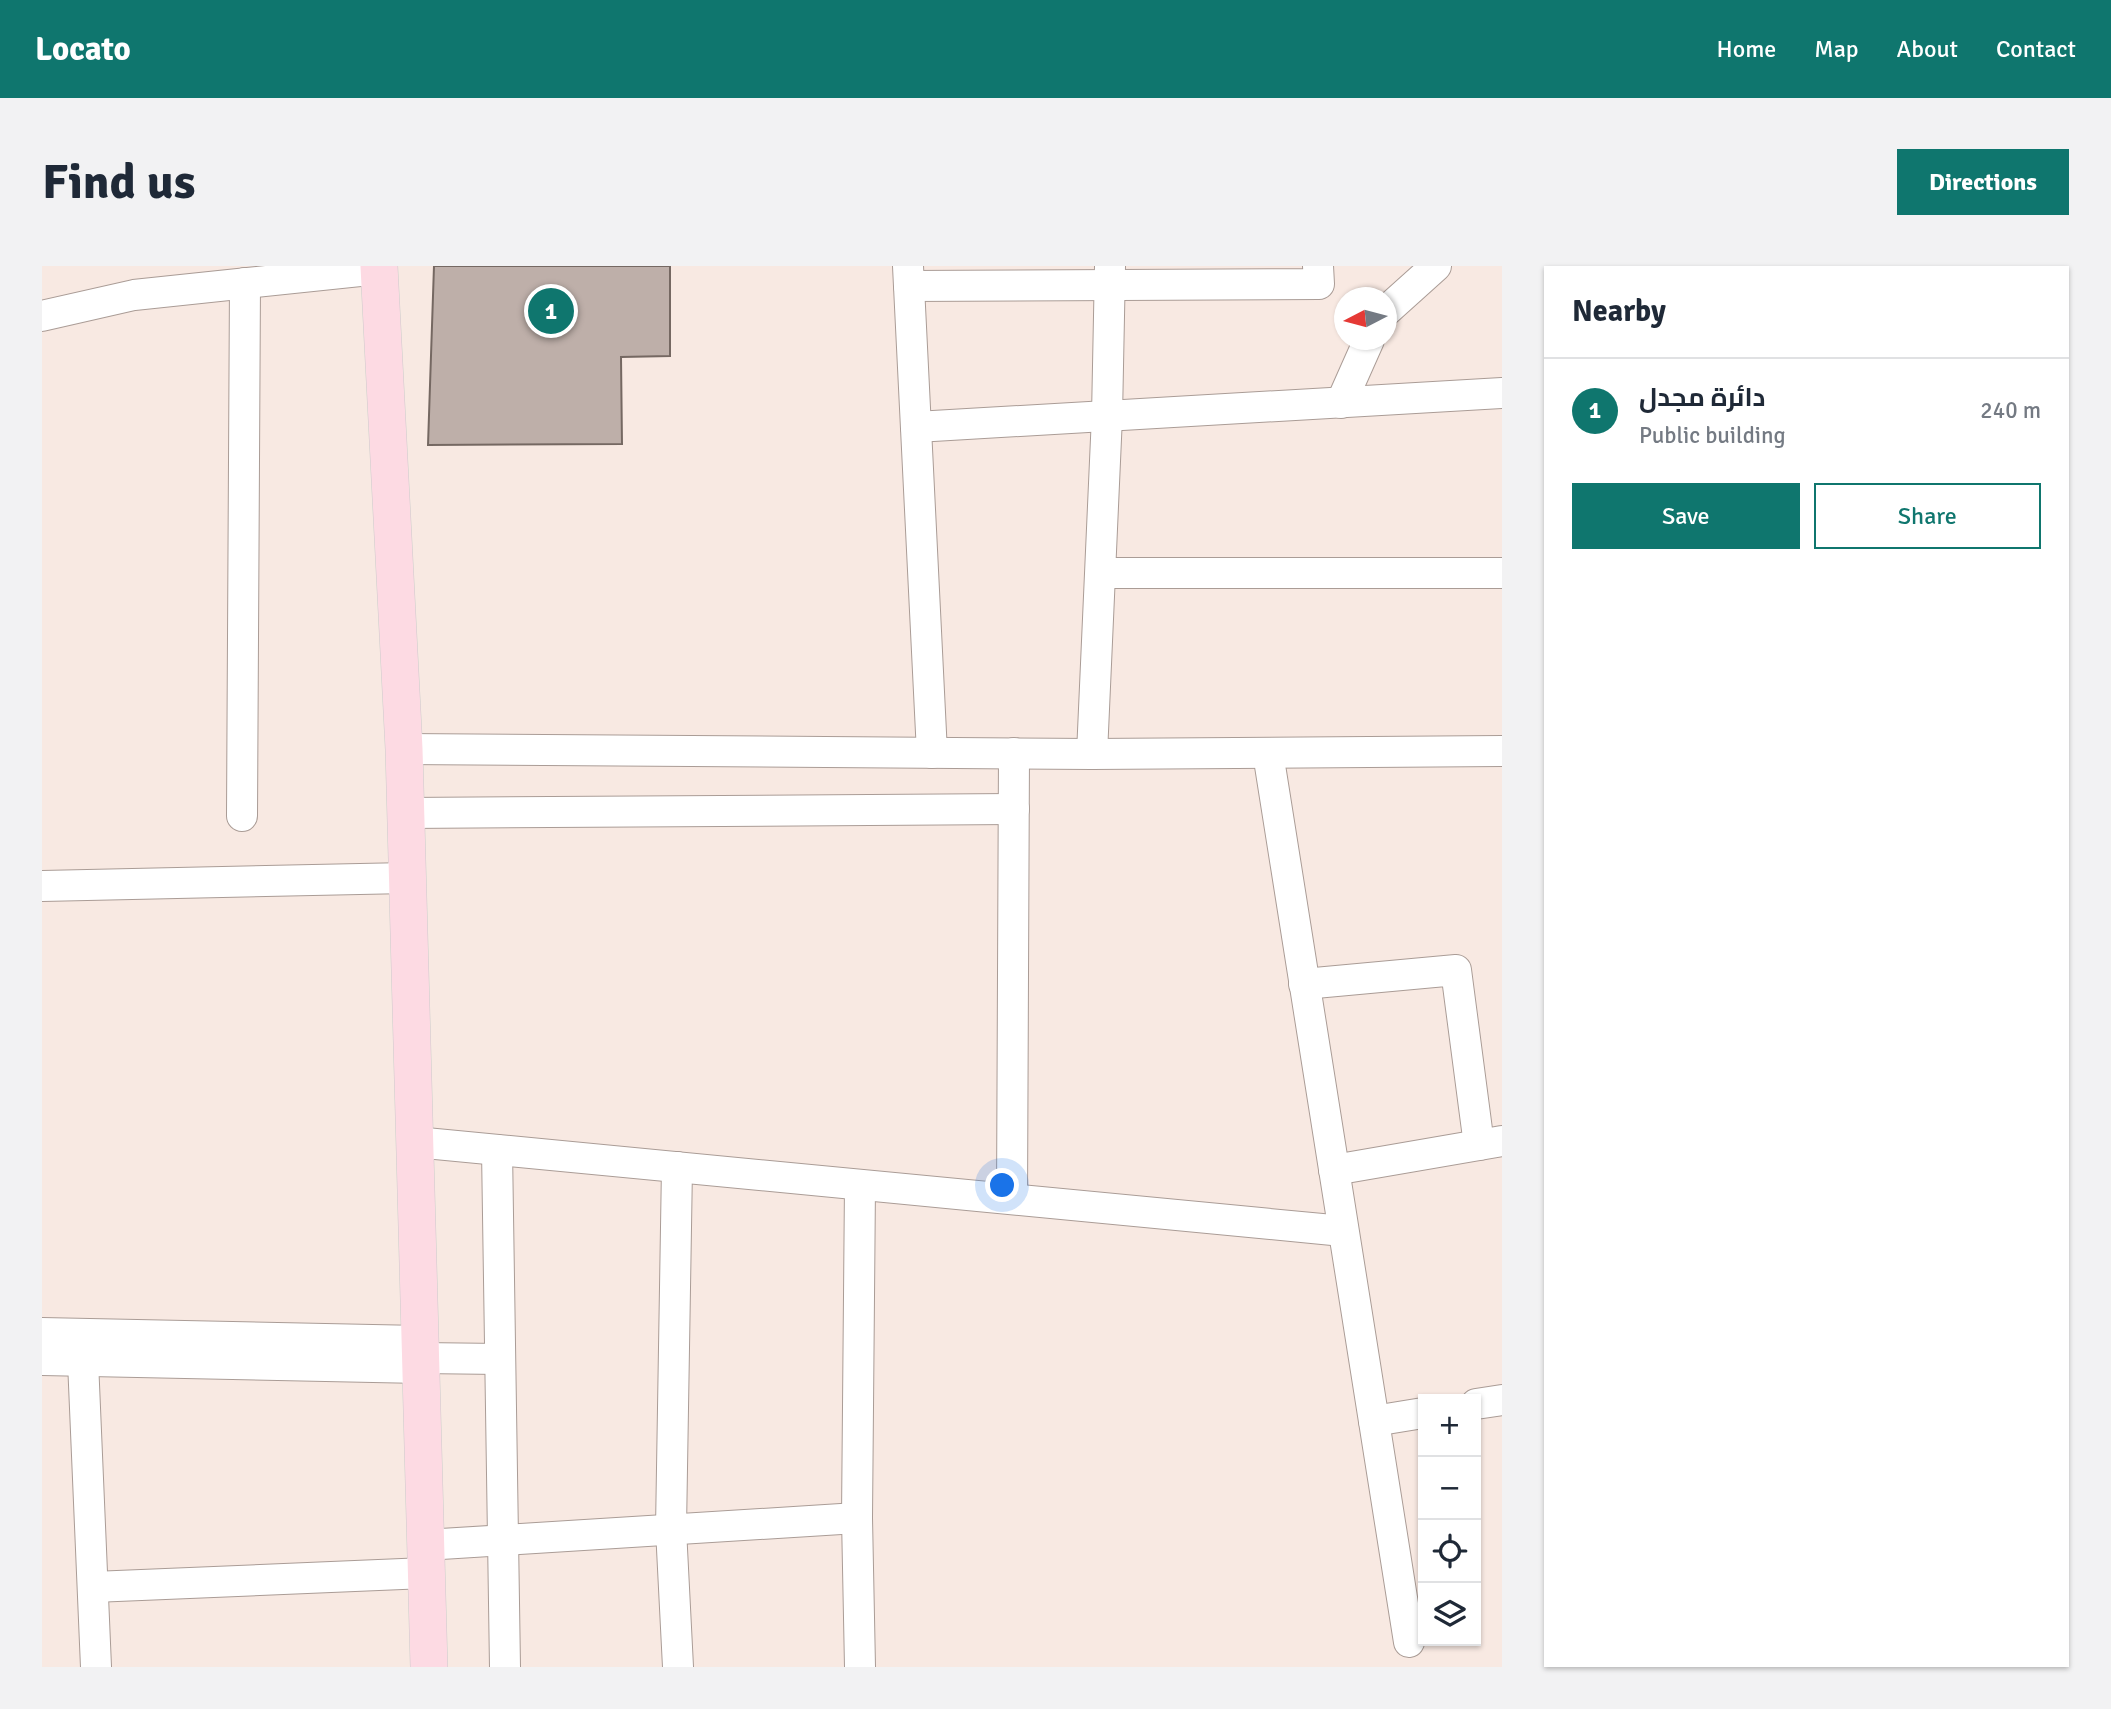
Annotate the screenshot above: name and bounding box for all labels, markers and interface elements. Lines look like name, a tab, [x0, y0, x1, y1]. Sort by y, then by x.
text: Locato	[35, 29, 131, 70]
text: Home	[1716, 34, 1776, 64]
text: Map	[1814, 34, 1859, 64]
text: About	[1897, 34, 1958, 64]
text: Contact	[1996, 34, 2076, 64]
button: Directions	[1897, 149, 2069, 215]
text: Find us	[42, 152, 195, 212]
pin: 1	[528, 285, 574, 337]
north arrow	[1334, 287, 1397, 350]
text: Nearby	[1572, 293, 1666, 330]
text: دائرة مجدل	[1639, 382, 1765, 414]
text: 1	[1589, 396, 1601, 425]
text: 240 m	[1980, 396, 2041, 425]
text: Public building	[1639, 421, 1786, 450]
button: Save	[1572, 483, 1800, 549]
button: Share	[1814, 483, 2041, 549]
your location	[985, 1168, 1019, 1202]
map controls	[1418, 1394, 1481, 1646]
button: +	[1418, 1394, 1481, 1457]
button: −	[1418, 1457, 1481, 1520]
button: locate	[1418, 1520, 1481, 1583]
button: layers	[1418, 1583, 1481, 1646]

